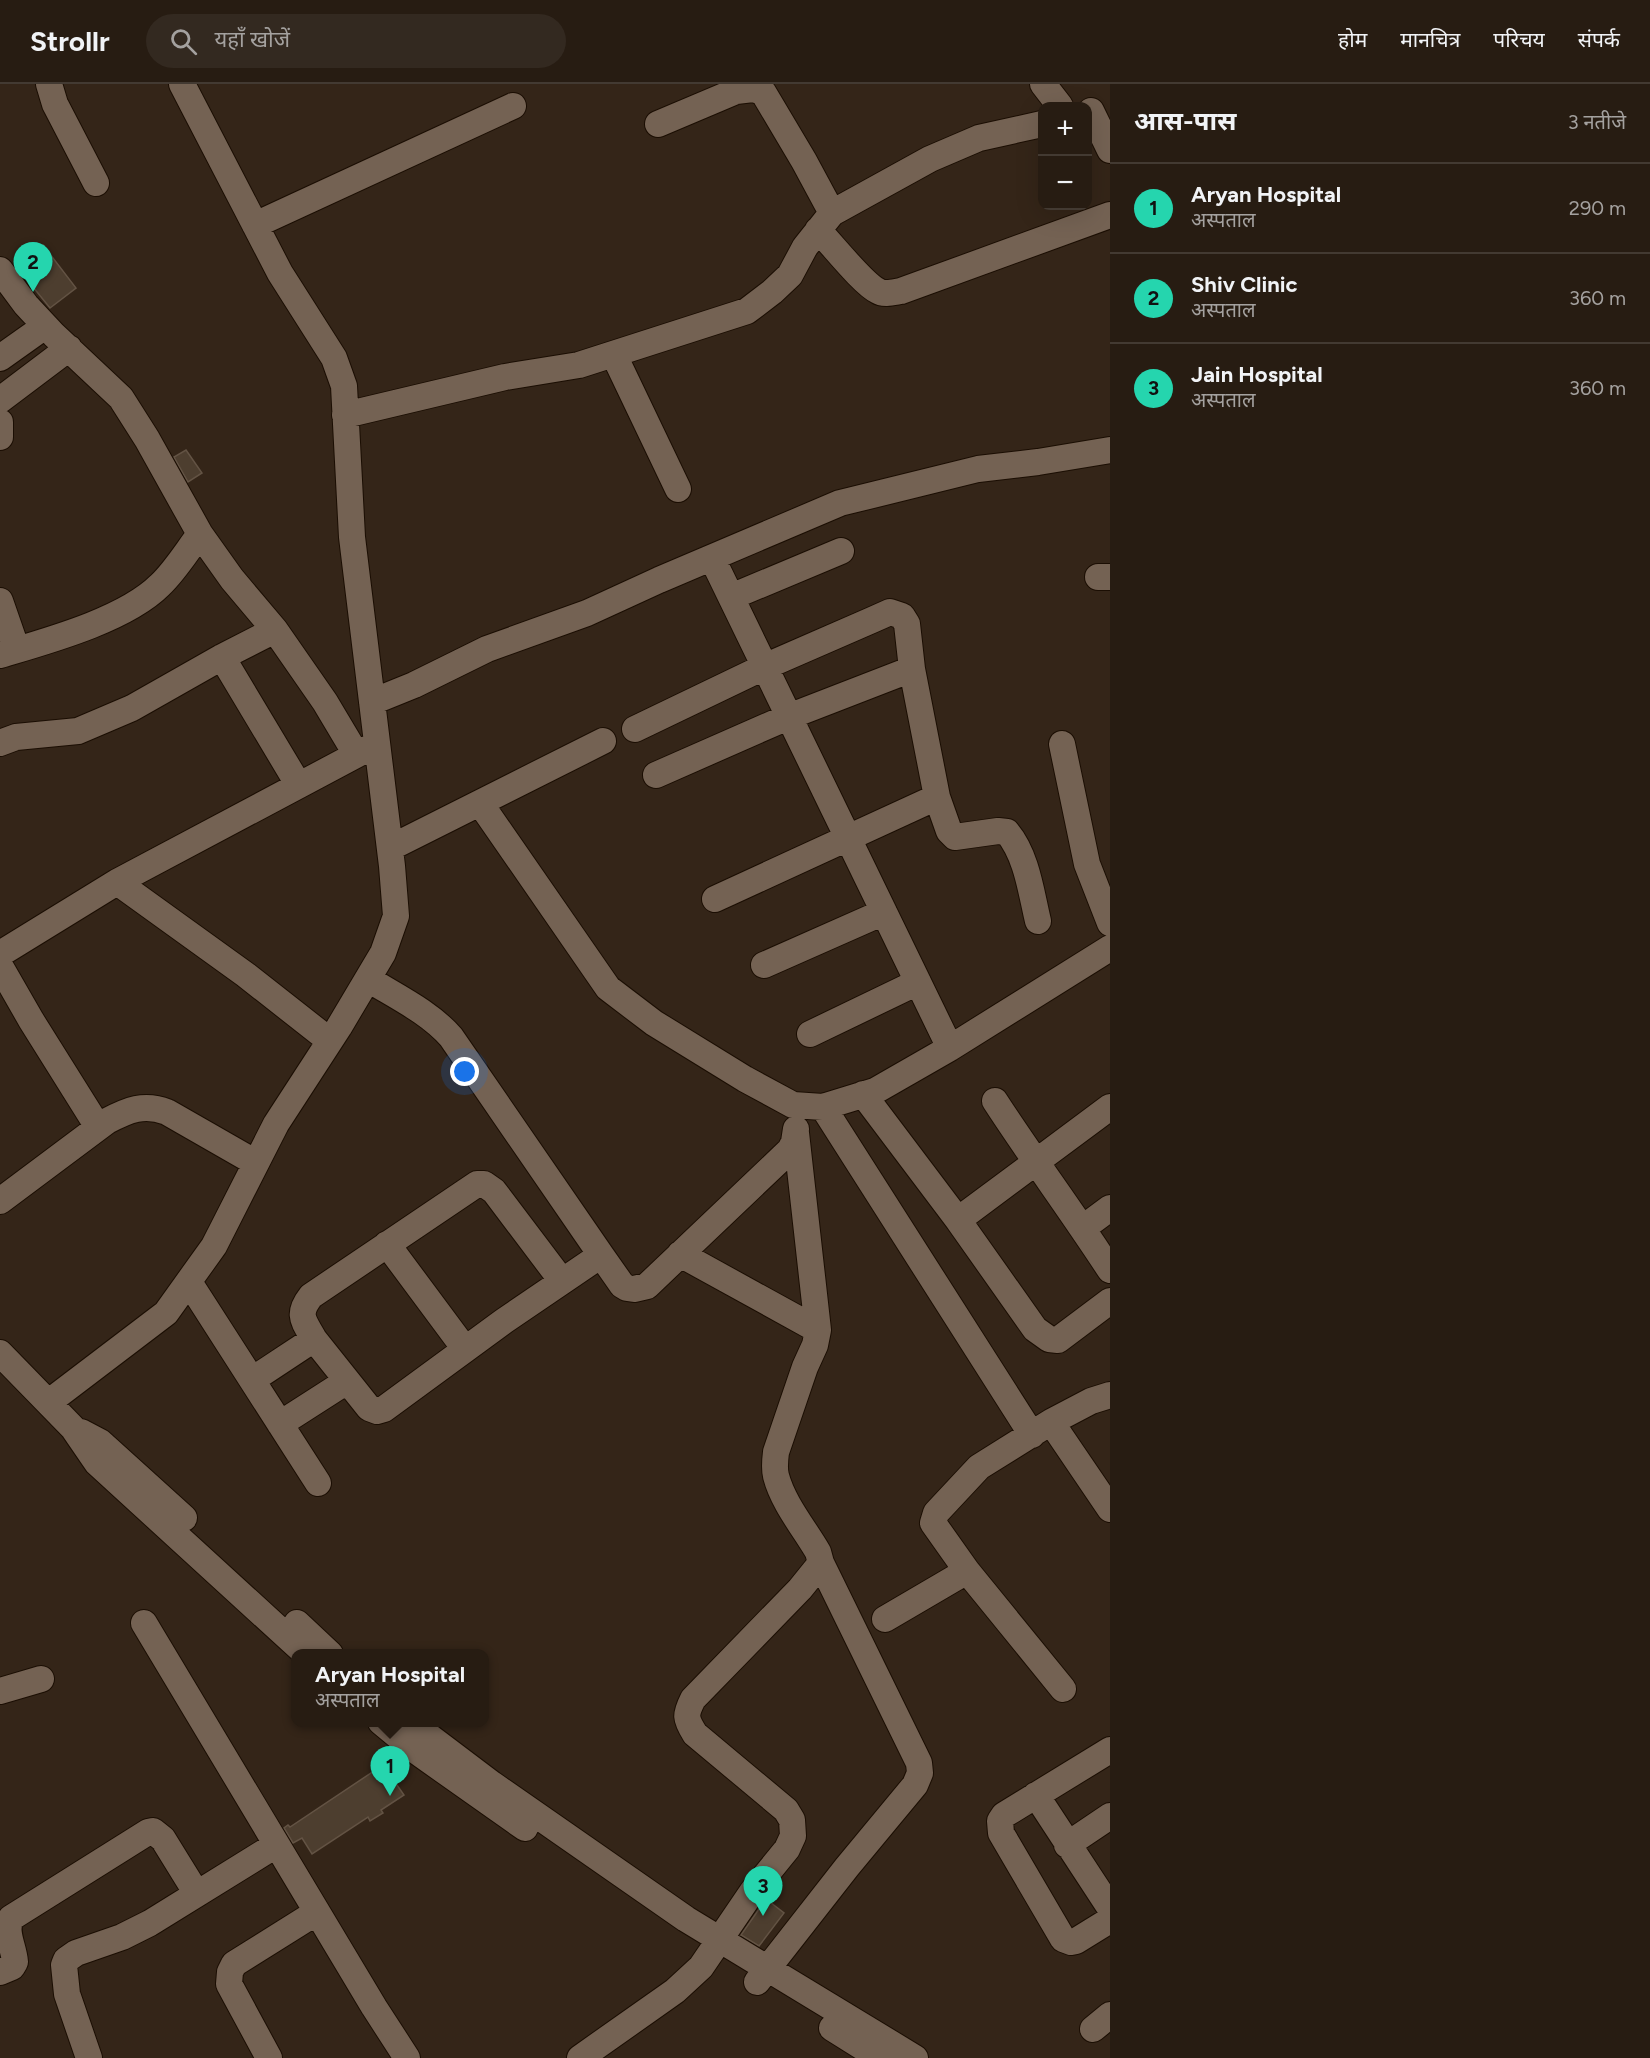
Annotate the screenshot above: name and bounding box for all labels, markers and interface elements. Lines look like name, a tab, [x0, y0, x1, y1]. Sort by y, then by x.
search box	[146, 14, 566, 68]
text: Strollr	[30, 24, 110, 58]
icon: search	[167, 25, 200, 58]
text: यहाँ खोजें	[215, 26, 290, 53]
text: होम	[1338, 27, 1367, 52]
text: मानचित्र	[1400, 27, 1460, 52]
text: परिचय	[1493, 27, 1545, 52]
text: संपर्क	[1578, 27, 1620, 52]
map controls	[1038, 102, 1092, 210]
button: +	[1038, 102, 1092, 156]
text: आस-पास	[1134, 105, 1236, 137]
text: 3 नतीजे	[1568, 110, 1626, 134]
button: −	[1038, 156, 1092, 210]
text: Aryan Hospital	[1191, 181, 1341, 208]
text: 1	[1149, 196, 1158, 220]
text: 290 m	[1569, 196, 1626, 220]
text: अस्पताल	[1191, 208, 1256, 232]
pin: 2	[14, 242, 52, 292]
text: Shiv Clinic	[1191, 271, 1298, 298]
text: 2	[1148, 286, 1159, 310]
text: 360 m	[1569, 286, 1626, 310]
text: अस्पताल	[1191, 298, 1256, 322]
text: Jain Hospital	[1191, 361, 1323, 388]
text: 3	[1148, 376, 1159, 400]
text: 360 m	[1569, 376, 1626, 400]
text: अस्पताल	[1191, 388, 1256, 412]
your location	[450, 1057, 479, 1086]
popup	[291, 1649, 489, 1727]
text: Aryan Hospital	[315, 1661, 465, 1688]
text: अस्पताल	[315, 1688, 379, 1712]
pin: 1	[370, 1746, 410, 1796]
pin: 3	[744, 1866, 783, 1916]

